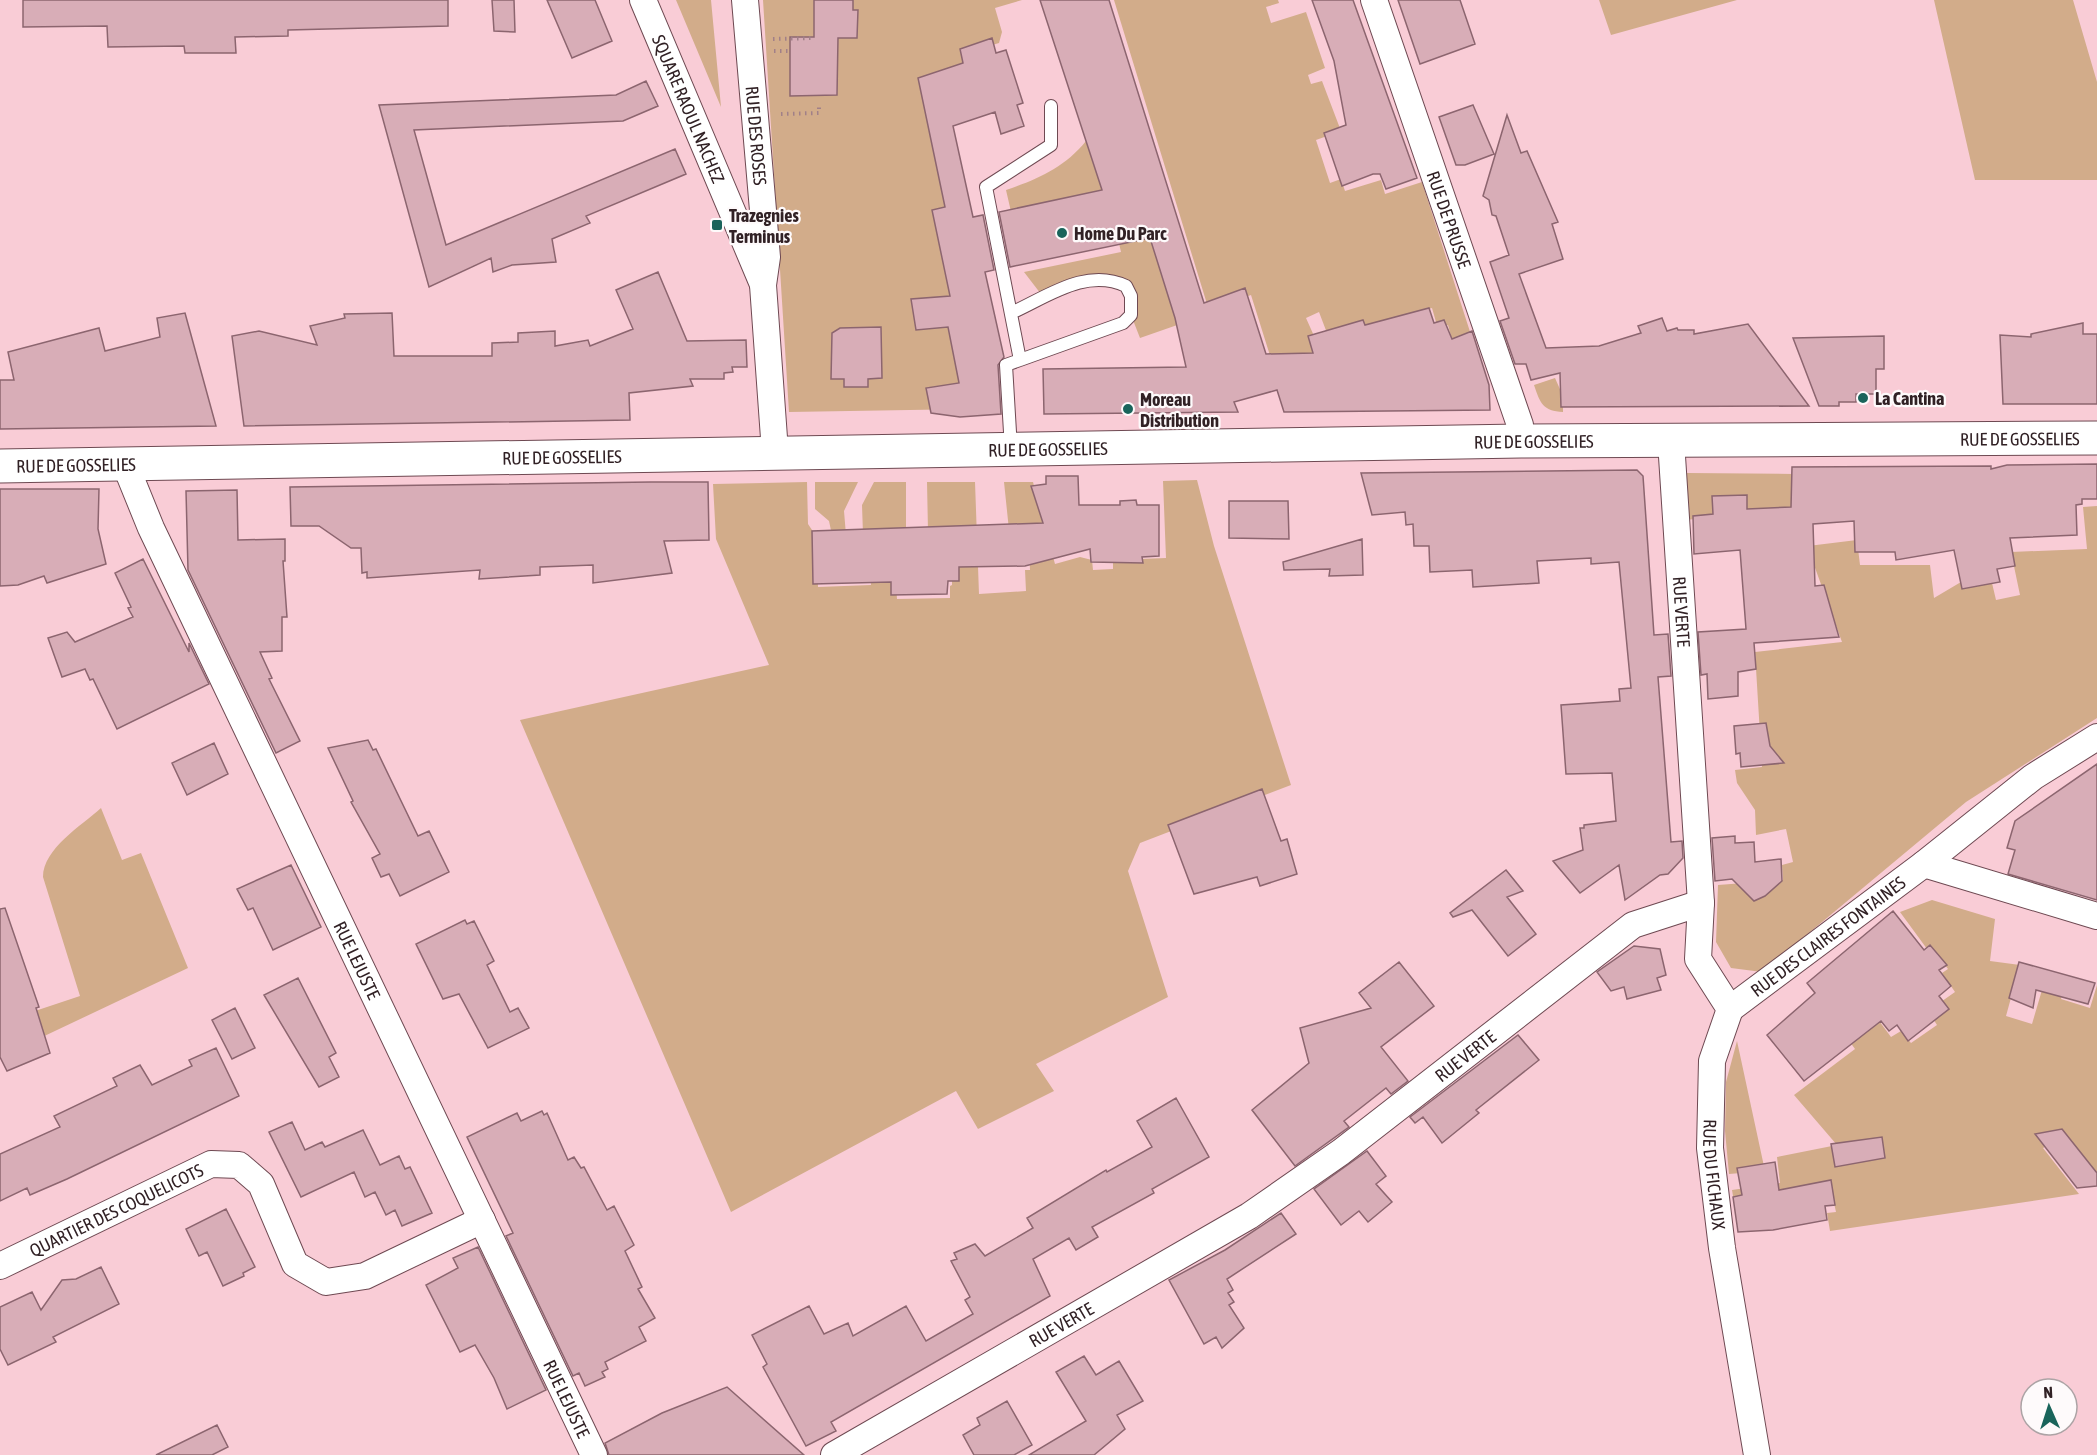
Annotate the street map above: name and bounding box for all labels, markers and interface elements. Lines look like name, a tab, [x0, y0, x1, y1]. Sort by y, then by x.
street label: SQUARE RAOUL NACHEZ	[648, 31, 729, 186]
street label: RUE DES ROSES	[742, 85, 771, 187]
street label: RUE DE PRUSSE	[1423, 168, 1476, 271]
place label: Trazegnies Terminus	[729, 205, 799, 247]
marker: Trazegnies Terminus	[710, 218, 724, 232]
place label: Home Du Parc	[1074, 223, 1167, 244]
marker: Home Du Parc	[1055, 226, 1069, 240]
place label: La Cantina	[1875, 388, 1944, 409]
place label: Moreau Distribution	[1140, 389, 1219, 431]
marker: La Cantina	[1856, 391, 1870, 405]
marker: Moreau Distribution	[1121, 402, 1135, 416]
street label: RUE DE GOSSELIES	[1960, 428, 2080, 449]
street label: RUE DE GOSSELIES	[1474, 430, 1594, 452]
street label: RUE DE GOSSELIES	[988, 437, 1108, 460]
street label: RUE DE GOSSELIES	[502, 445, 622, 468]
street label: RUE DE GOSSELIES	[16, 453, 136, 476]
street label: RUE VERTE	[1669, 576, 1695, 648]
street label: RUE DES CLAIRES FONTAINES	[1746, 871, 1910, 1001]
street label: RUE LEJUSTE	[330, 918, 385, 1003]
street label: RUE VERTE	[1431, 1025, 1500, 1086]
street label: RUE DU FICHAUX	[1699, 1119, 1730, 1232]
street label: QUARTIER DES COQUELICOTS	[26, 1159, 207, 1261]
street label: RUE VERTE	[1025, 1297, 1097, 1351]
street label: RUE LEJUSTE	[539, 1356, 595, 1441]
north arrow	[2019, 1377, 2079, 1437]
text: N	[2043, 1383, 2053, 1401]

